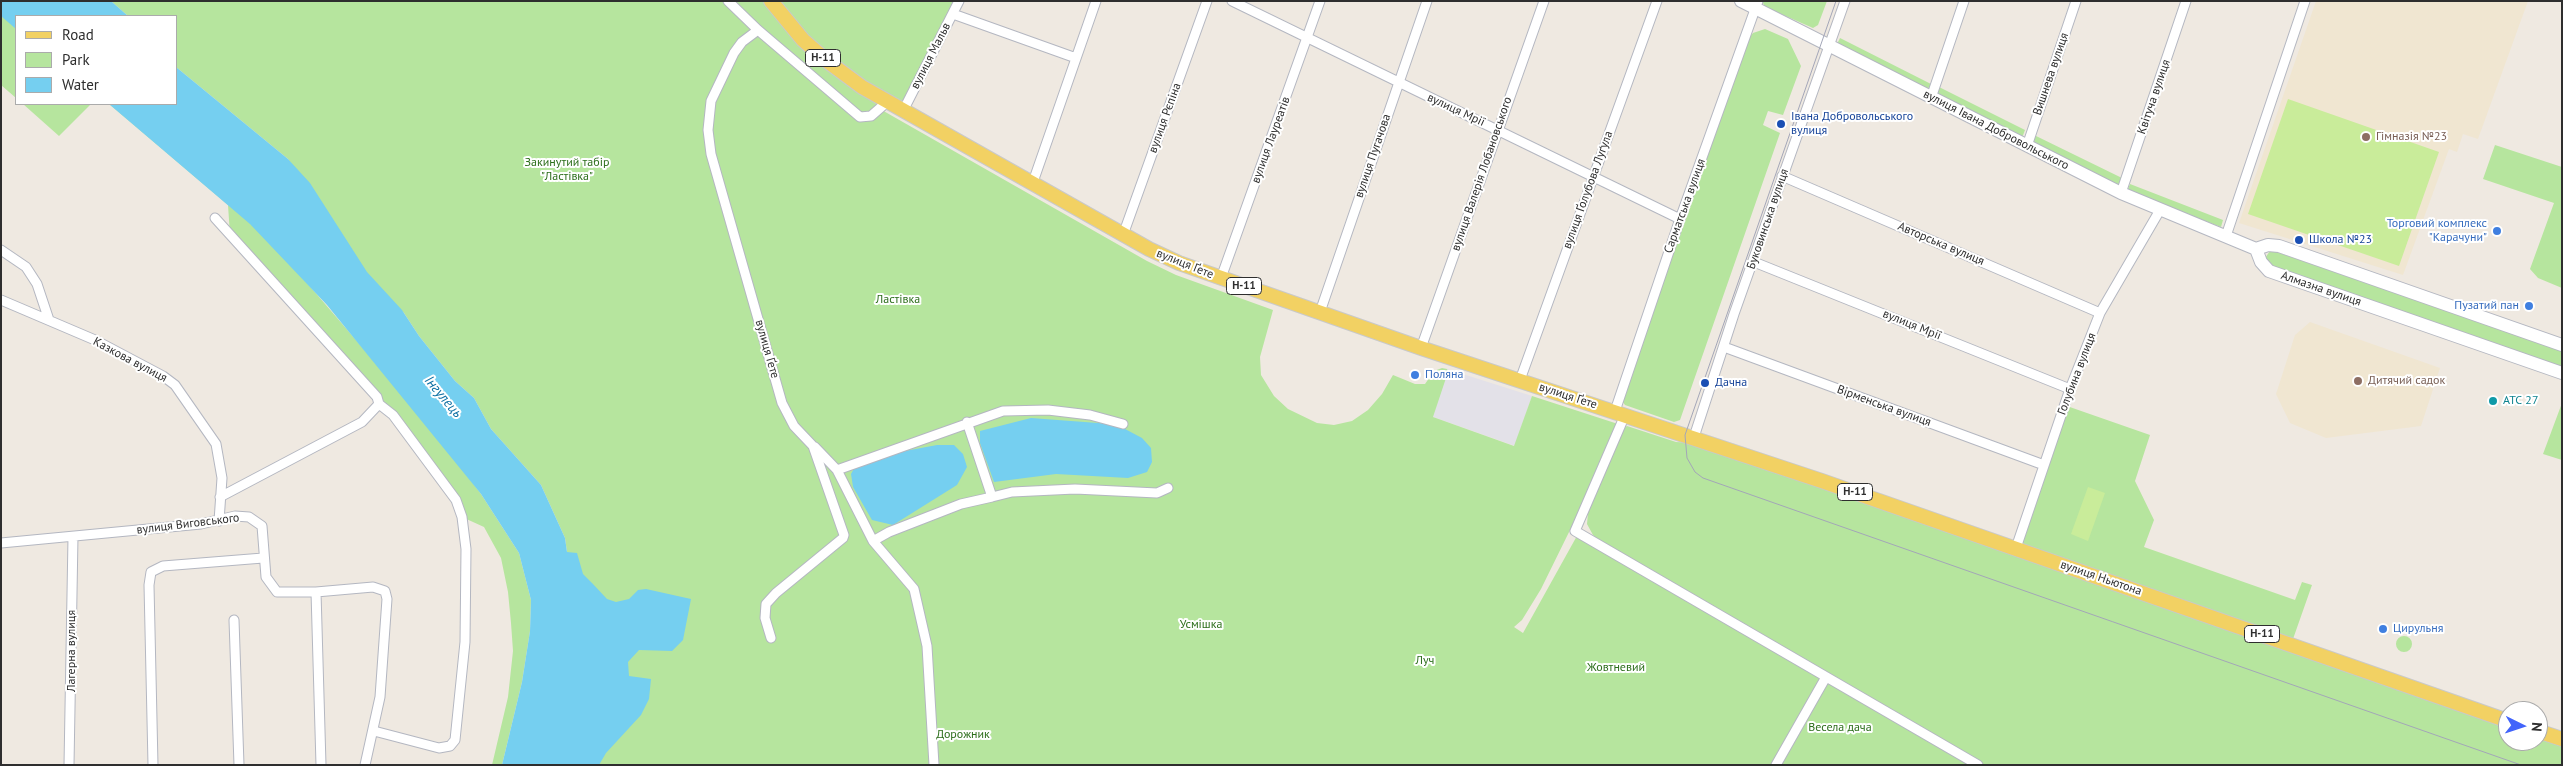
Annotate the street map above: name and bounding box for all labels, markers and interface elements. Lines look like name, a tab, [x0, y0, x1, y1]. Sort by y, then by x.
legend	[15, 15, 178, 105]
street label: вулиця Мальв	[908, 20, 954, 92]
text: Road	[62, 25, 94, 44]
street label: Вишнева вулиця	[2030, 31, 2072, 117]
road number: Н-11	[806, 49, 840, 66]
text: Park	[62, 50, 90, 69]
street label: Квітуча вулиця	[2134, 58, 2174, 136]
text: Water	[62, 75, 99, 94]
street label: вулиця Рєпіна	[1146, 81, 1184, 155]
street label: вулиця Івана Добровольського	[1921, 87, 2071, 173]
street label: вулиця Мрії	[1425, 90, 1487, 130]
street label: вулиця Лауреатів	[1249, 95, 1293, 185]
street label: вулиця Валерія Лобановського	[1449, 95, 1515, 253]
place label: Івана Добровольського вулиця	[1791, 110, 1913, 138]
street label: вулиця Пугачова	[1352, 112, 1394, 200]
marker: Івана Добровольського вулиця	[1775, 118, 1787, 130]
street label: вулиця Ґолубова Луґула	[1560, 129, 1616, 251]
place label: Гімназія №23	[2376, 130, 2447, 144]
marker: Гімназія №23	[2360, 131, 2372, 143]
park label: Закинутий табір "Ластівка"	[525, 156, 609, 184]
street label: Сарматська вулиця	[1661, 157, 1709, 255]
street label: Буковинська вулиця	[1744, 167, 1792, 271]
place label: Торговий комплекс "Карачуни"	[2387, 217, 2487, 245]
street label: Авторська вулиця	[1896, 219, 1986, 269]
marker: Торговий комплекс "Карачуни"	[2491, 225, 2503, 237]
place label: Школа №23	[2309, 233, 2372, 247]
marker: Школа №23	[2293, 234, 2305, 246]
street label: вулиця Ґете	[1154, 246, 1216, 282]
street label: Алмазна вулиця	[2279, 269, 2363, 309]
road number: Н-11	[1226, 278, 1262, 294]
park label: Ластівка	[876, 293, 920, 307]
place label: Пузатий пан	[2454, 299, 2519, 313]
marker: Пузатий пан	[2523, 300, 2535, 312]
street label: вулиця Мрії	[1881, 307, 1943, 343]
street label: вулиця Ґете	[752, 318, 782, 380]
street label: Голубина вулиця	[2055, 331, 2099, 417]
street label: Казкова вулиця	[90, 334, 170, 386]
place label: Поляна	[1425, 368, 1463, 382]
marker: Поляна	[1409, 369, 1421, 381]
water label: Інгулець	[421, 373, 465, 421]
place label: Дитячий садок	[2368, 374, 2445, 388]
marker: Дитячий садок	[2352, 375, 2364, 387]
place label: Дачна	[1715, 376, 1747, 390]
marker: Дачна	[1699, 377, 1711, 389]
street label: вулиця Ґете	[1537, 380, 1599, 412]
street label: Вірменська вулиця	[1835, 382, 1933, 430]
place label: АТС 27	[2503, 394, 2538, 408]
marker: АТС 27	[2487, 395, 2499, 407]
road number: Н-11	[1838, 484, 1872, 501]
street label: вулиця Виговського	[136, 511, 240, 537]
street label: вулиця Ньютона	[2058, 557, 2144, 599]
street label: Лагерна вулиця	[65, 610, 79, 692]
park label: Усмішка	[1180, 618, 1222, 632]
place label: Цирульня	[2393, 622, 2443, 636]
marker: Цирульня	[2377, 623, 2389, 635]
road number: Н-11	[2244, 626, 2280, 642]
park label: Луч	[1416, 654, 1434, 668]
park label: Жовтневий	[1587, 661, 1645, 675]
north arrow	[2498, 701, 2548, 751]
park label: Весела дача	[1808, 721, 1872, 735]
text: N	[2528, 722, 2546, 732]
park label: Дорожник	[936, 728, 990, 742]

